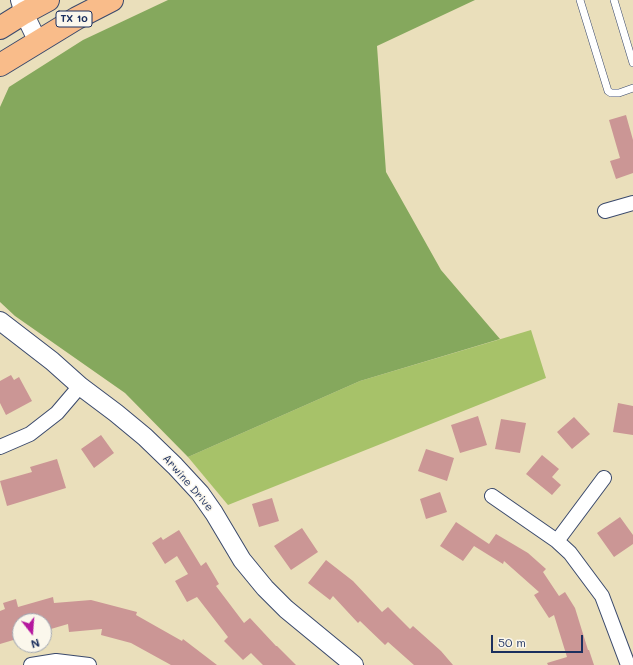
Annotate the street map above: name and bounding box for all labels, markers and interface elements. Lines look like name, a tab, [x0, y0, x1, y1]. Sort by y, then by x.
road number: TX 10	[56, 11, 92, 27]
street label: Arwine Drive	[160, 452, 216, 514]
north arrow	[12, 613, 52, 653]
scale bar	[493, 627, 585, 653]
text: 50 m	[498, 634, 526, 650]
text: N	[29, 636, 42, 652]

